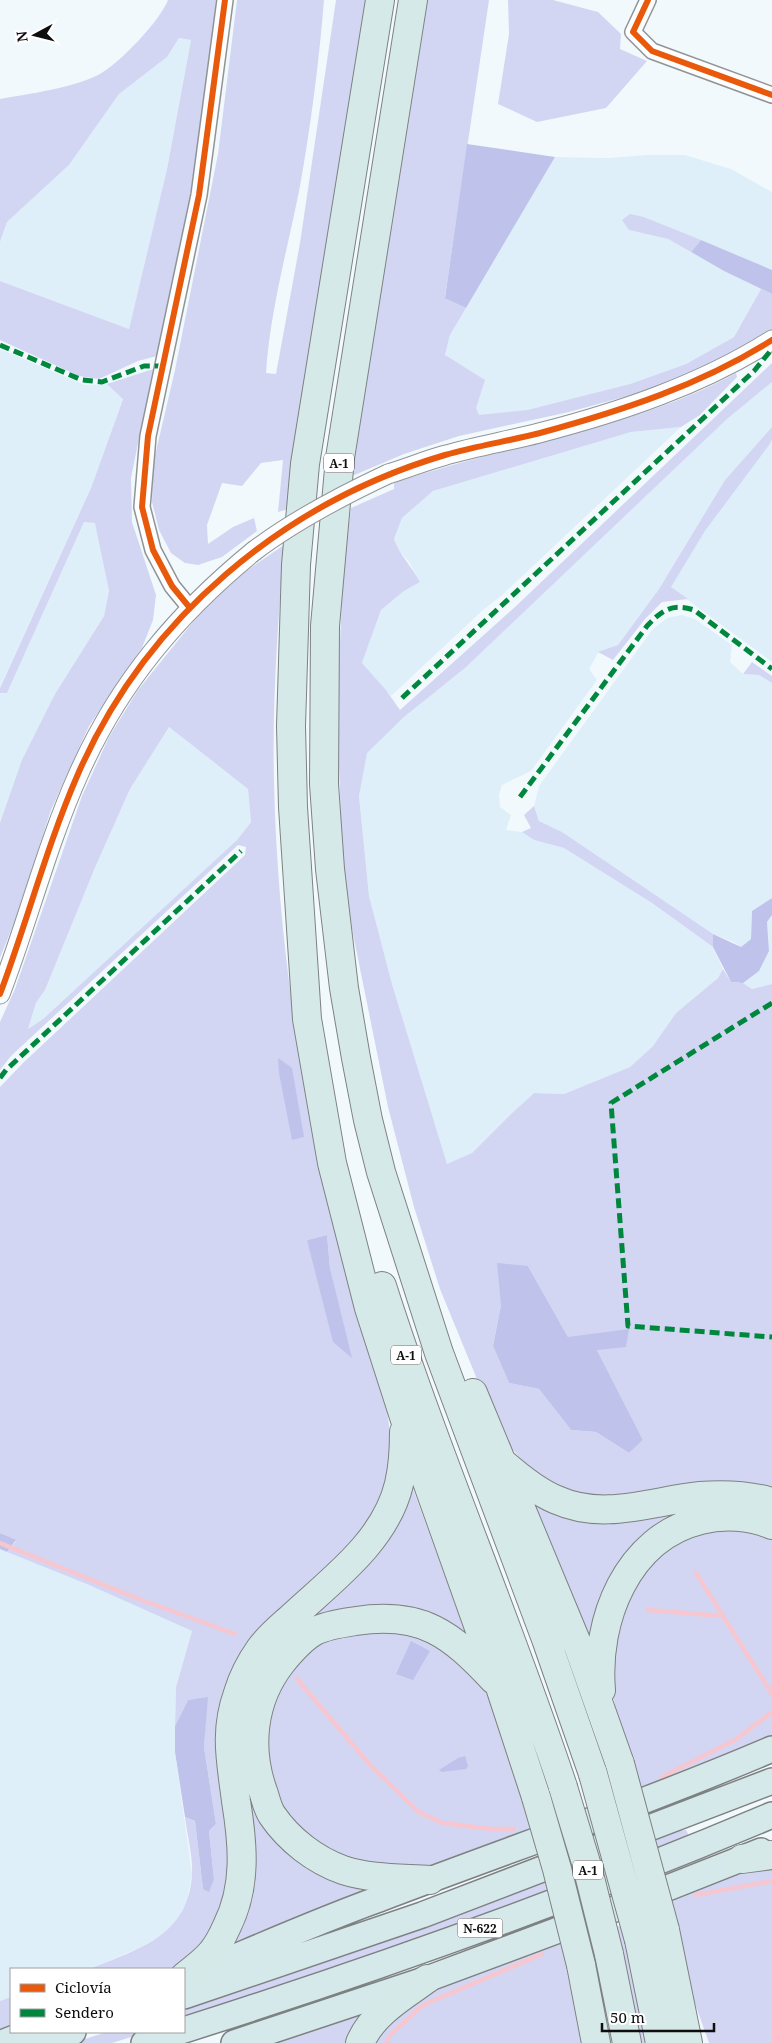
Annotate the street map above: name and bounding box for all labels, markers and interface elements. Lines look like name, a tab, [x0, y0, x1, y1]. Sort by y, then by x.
north arrow	[10, 10, 60, 60]
text: N	[11, 30, 32, 43]
road number: A-1	[324, 453, 354, 472]
road number: A-1	[391, 1346, 421, 1364]
road number: A-1	[573, 1860, 603, 1880]
road number: N-622	[458, 1919, 502, 1938]
legend	[10, 1968, 185, 2033]
text: Ciclovía	[55, 1977, 112, 1997]
scale bar	[602, 2000, 714, 2032]
text: Sendero	[55, 2002, 114, 2022]
text: 50 m	[610, 2007, 645, 2027]

